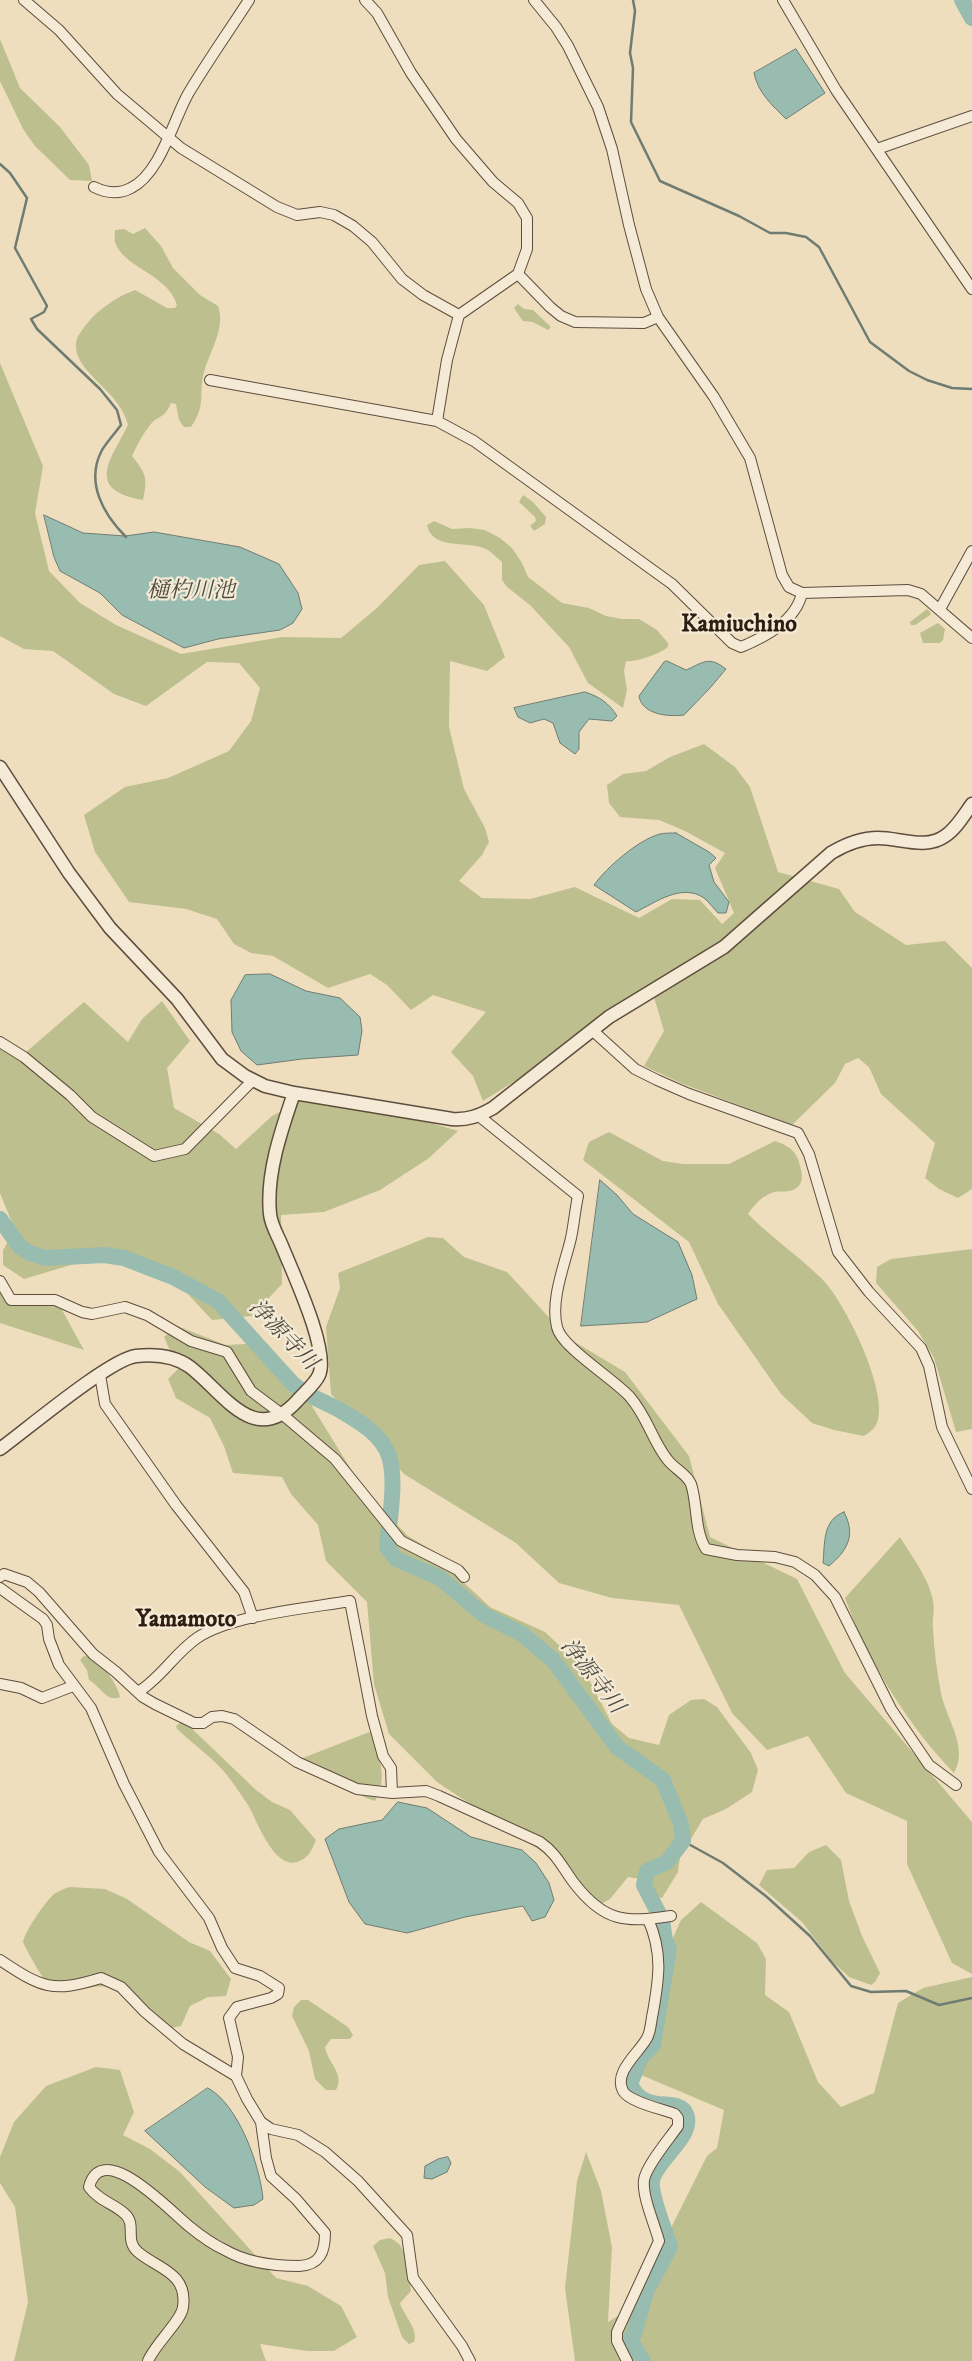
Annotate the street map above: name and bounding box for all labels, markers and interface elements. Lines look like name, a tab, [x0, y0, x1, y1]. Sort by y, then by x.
water label: 樋杓川池	[147, 579, 235, 605]
district label: Kamiuchino	[681, 612, 797, 640]
water label: 浄源寺川	[242, 1295, 322, 1377]
district label: Yamamoto	[135, 1607, 237, 1635]
water label: 浄源寺川	[554, 1634, 628, 1720]

